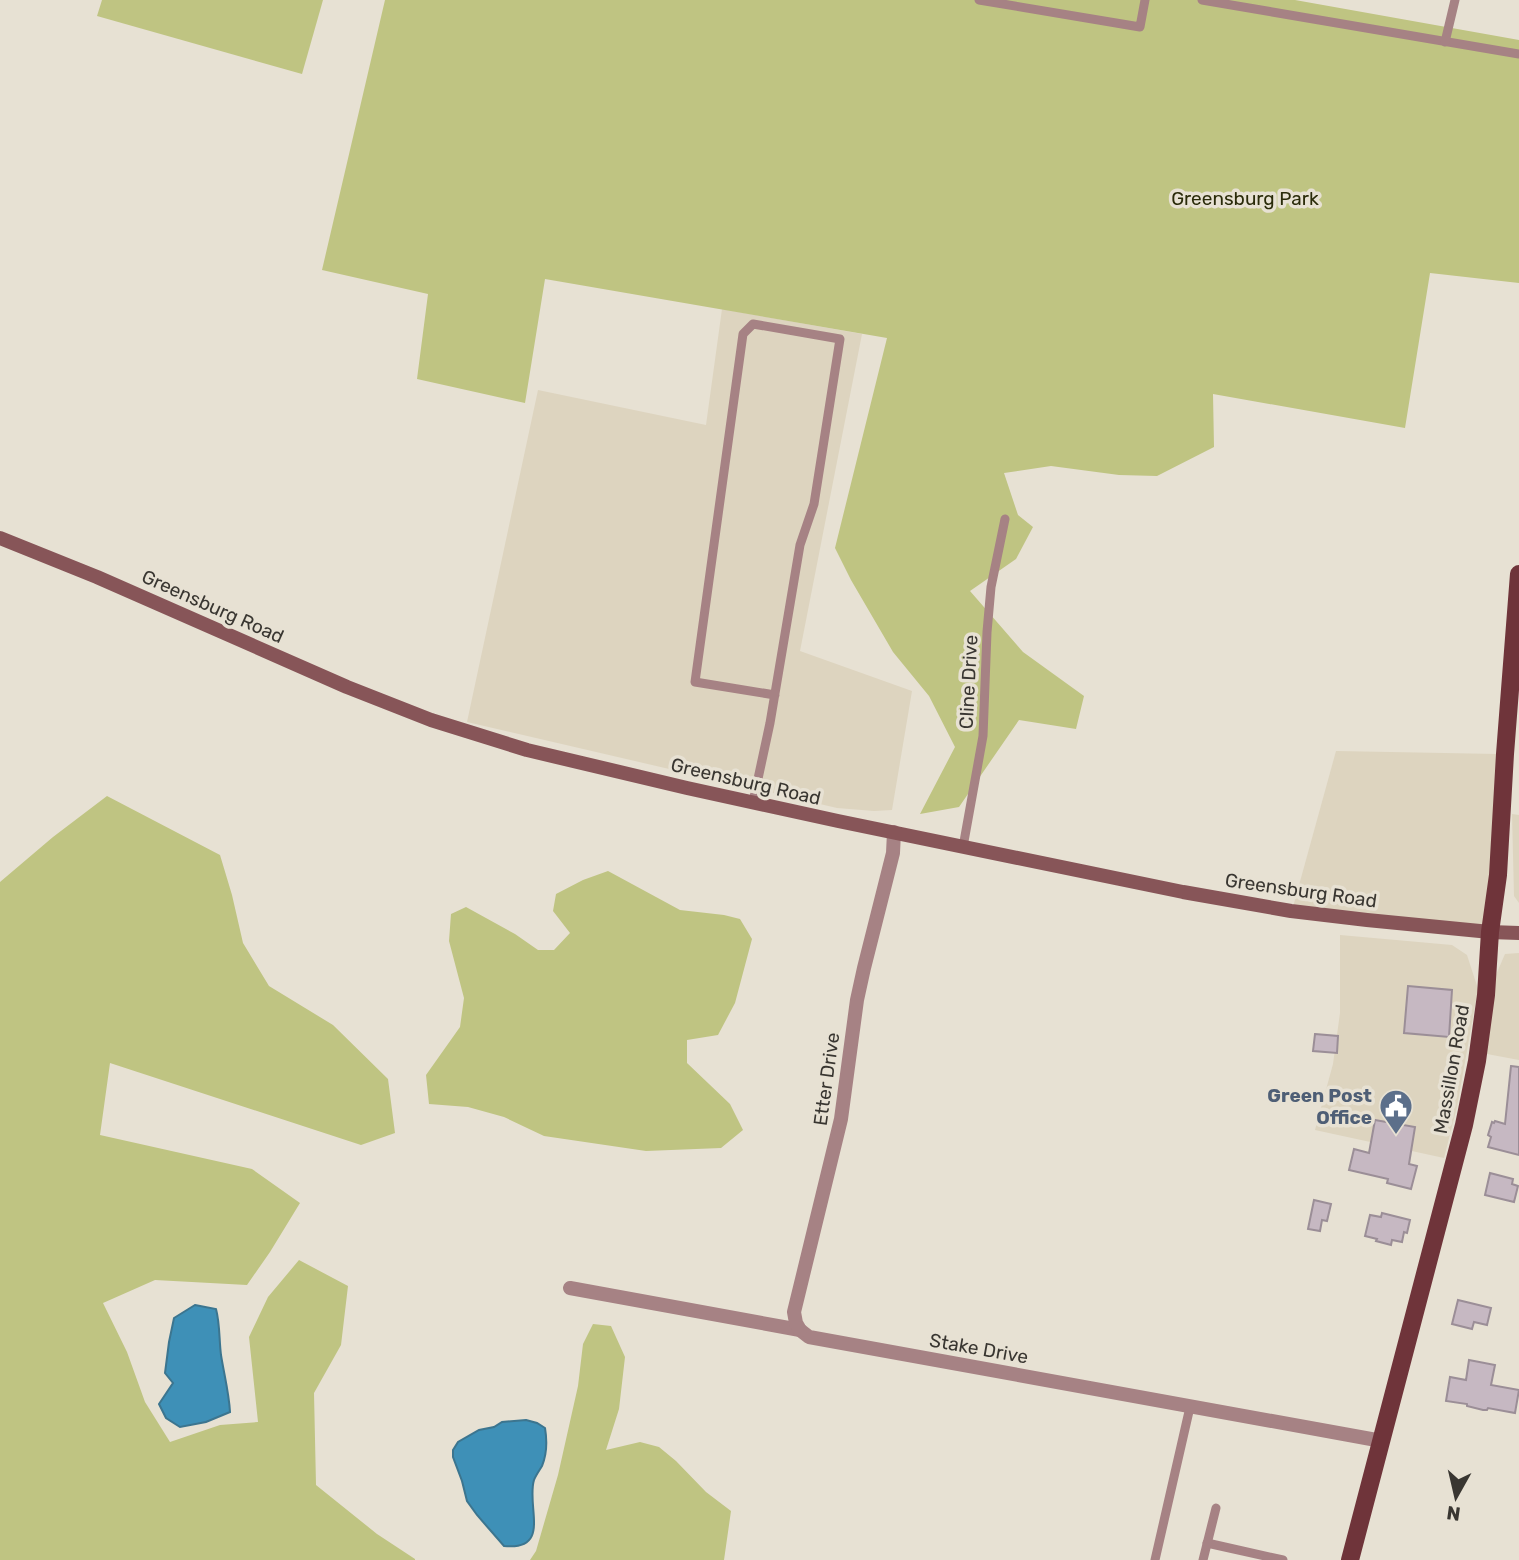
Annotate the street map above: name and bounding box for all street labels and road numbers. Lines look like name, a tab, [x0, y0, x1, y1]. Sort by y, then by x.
street label: Greensburg Road	[138, 565, 287, 648]
street label: Cline Drive	[955, 634, 982, 730]
street label: Greensburg Road	[669, 753, 823, 810]
street label: Greensburg Road	[1223, 868, 1378, 913]
street label: Massillon Road	[1429, 1003, 1474, 1136]
street label: Etter Drive	[809, 1031, 844, 1127]
street label: Stake Drive	[928, 1328, 1030, 1369]

